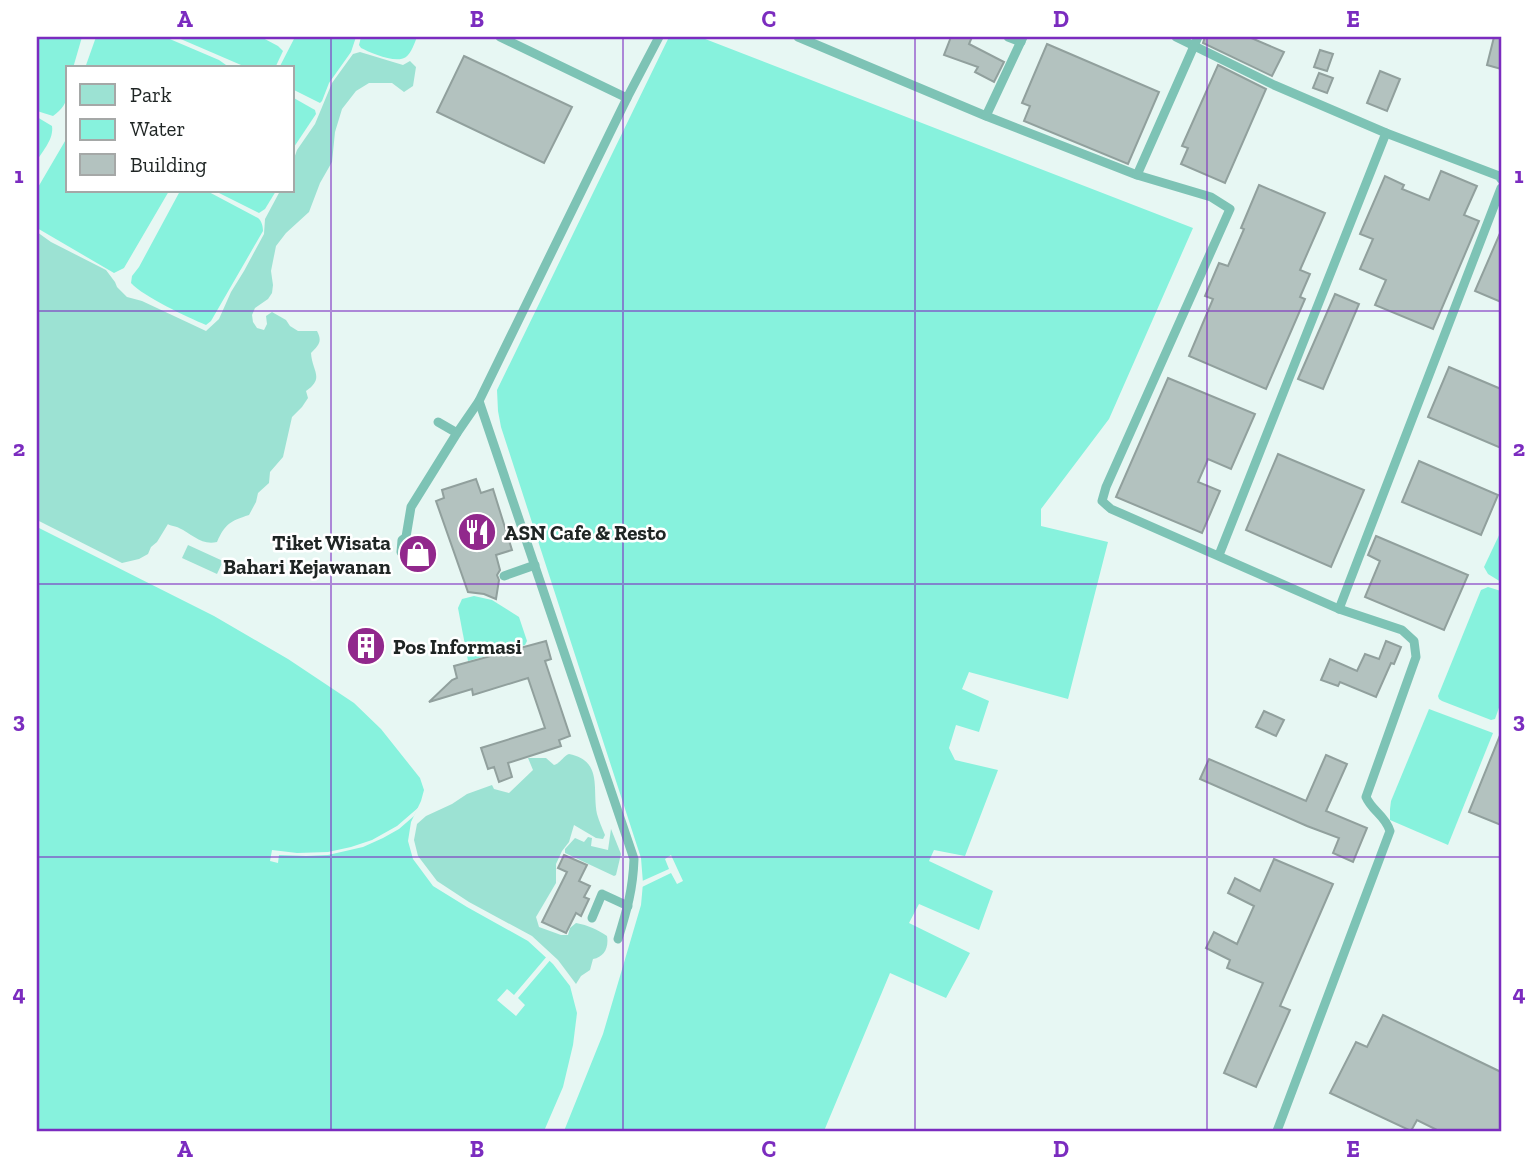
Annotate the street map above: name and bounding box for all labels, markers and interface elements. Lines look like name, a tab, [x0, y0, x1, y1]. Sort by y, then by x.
text: A	[177, 5, 193, 33]
text: B	[470, 5, 484, 33]
text: C	[762, 5, 776, 33]
text: D	[1053, 5, 1069, 33]
text: E	[1346, 5, 1360, 33]
legend	[66, 66, 294, 192]
text: Park	[130, 82, 172, 107]
text: Water	[130, 116, 185, 141]
text: Building	[130, 152, 207, 177]
text: 1	[14, 161, 24, 189]
text: 1	[1514, 161, 1524, 189]
text: 2	[13, 434, 25, 462]
text: 2	[1513, 434, 1525, 462]
restaurant icon: ASN Cafe & Resto	[456, 511, 498, 553]
place label: ASN Cafe & Resto	[504, 520, 666, 545]
place label: Tiket Wisata Bahari Kejawanan	[223, 530, 392, 579]
shop icon: Tiket Wisata Bahari Kejawanan	[397, 533, 439, 575]
building icon: Pos Informasi	[345, 625, 387, 667]
place label: Pos Informasi	[393, 634, 522, 659]
text: 3	[13, 706, 25, 734]
text: 3	[1513, 706, 1525, 734]
text: 4	[12, 979, 26, 1007]
text: 4	[1512, 979, 1526, 1007]
text: A	[177, 1135, 193, 1163]
text: B	[470, 1135, 484, 1163]
text: C	[762, 1135, 776, 1163]
text: D	[1053, 1135, 1069, 1163]
text: E	[1346, 1135, 1360, 1163]

